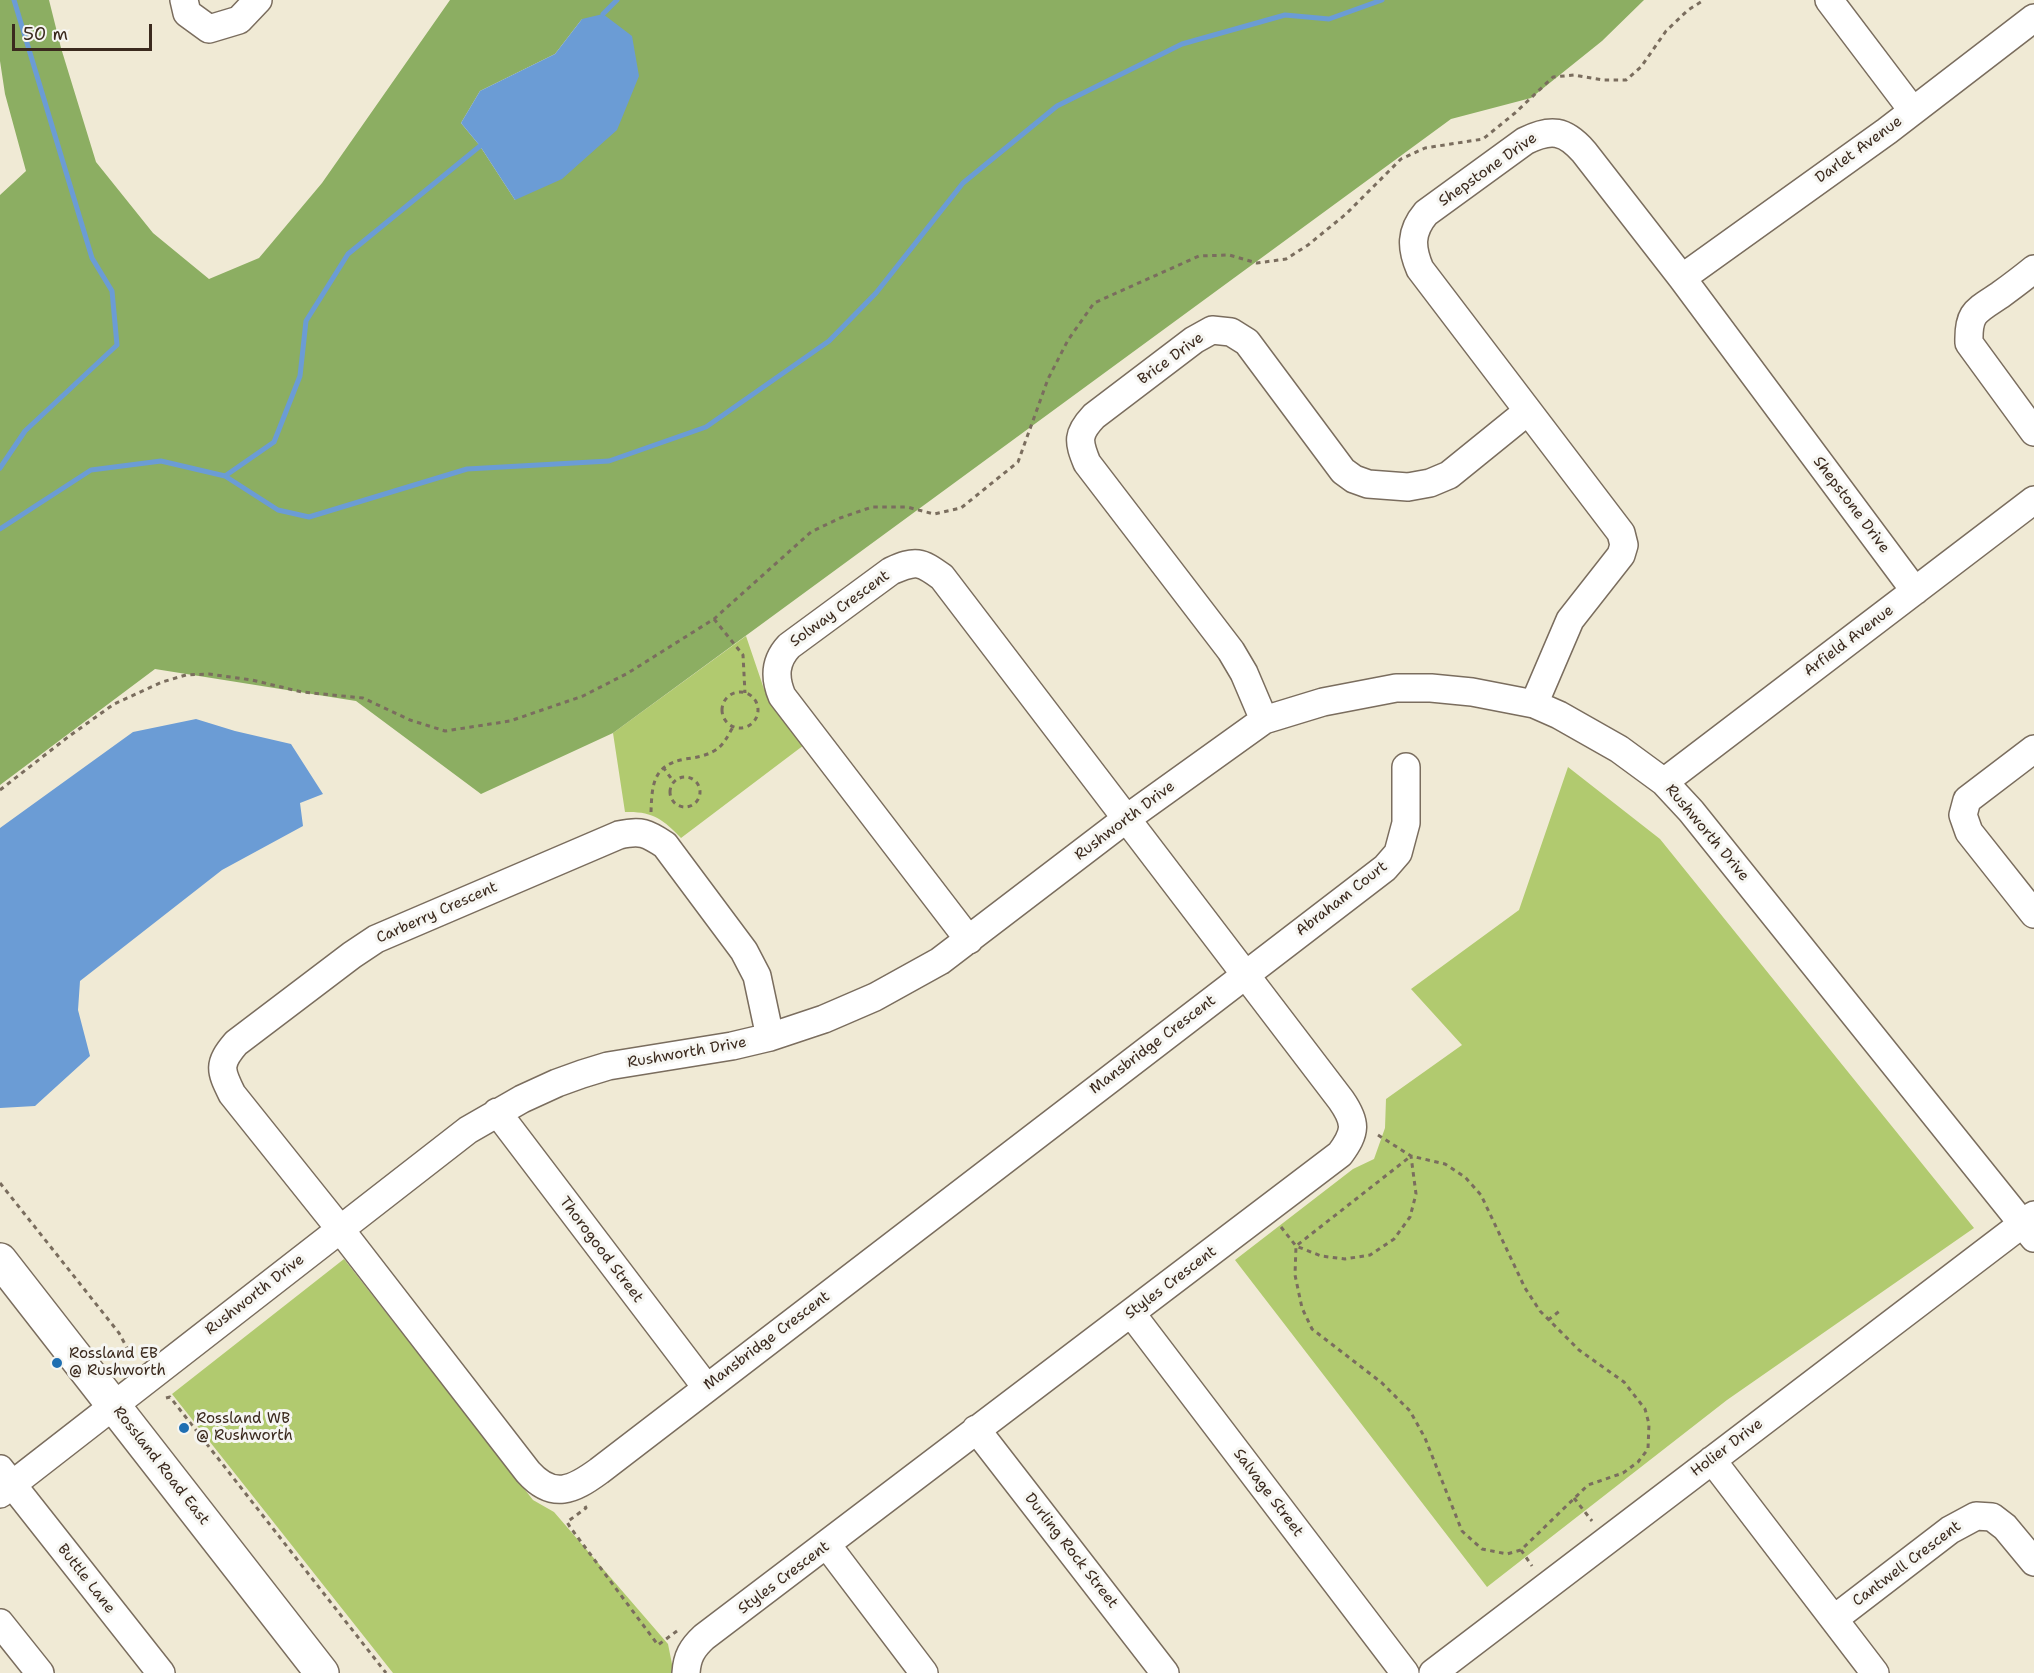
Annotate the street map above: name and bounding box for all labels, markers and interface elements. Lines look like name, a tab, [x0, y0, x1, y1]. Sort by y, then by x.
scale bar	[15, 12, 154, 50]
text: 50 m	[23, 22, 68, 46]
street label: Darlet Avenue	[1812, 113, 1906, 187]
street label: Shepstone Drive	[1435, 129, 1541, 211]
street label: Brice Drive	[1135, 329, 1207, 389]
street label: Shepstone Drive	[1809, 453, 1893, 557]
street label: Solway Crescent	[787, 567, 893, 651]
street label: Arfield Avenue	[1801, 601, 1897, 681]
street label: Rushworth Drive	[1071, 777, 1179, 865]
street label: Rushworth Drive	[1661, 781, 1753, 885]
street label: Abraham Court	[1293, 858, 1391, 940]
street label: Carberry Crescent	[374, 878, 500, 948]
street label: Mansbridge Crescent	[1087, 992, 1219, 1098]
street label: Rushworth Drive	[626, 1034, 748, 1072]
street label: Thorogood Street	[555, 1193, 647, 1307]
street label: Styles Crescent	[1122, 1243, 1220, 1323]
street label: Rushworth Drive	[202, 1251, 308, 1339]
street label: Mansbridge Crescent	[701, 1288, 833, 1394]
place label: Rossland EB @ Rushworth	[69, 1345, 166, 1380]
marker: Rossland EB @ Rushworth	[50, 1356, 64, 1370]
street label: Rossland Road East	[109, 1403, 213, 1529]
place label: Rossland WB @ Rushworth	[196, 1410, 293, 1445]
street label: Holier Drive	[1687, 1415, 1767, 1481]
marker: Rossland WB @ Rushworth	[177, 1421, 191, 1435]
street label: Salvage Street	[1229, 1446, 1307, 1540]
street label: Durling Rock Street	[1020, 1490, 1122, 1612]
street label: Cantwell Crescent	[1849, 1517, 1965, 1611]
street label: Styles Crescent	[735, 1538, 833, 1618]
street label: Buttle Lane	[53, 1541, 119, 1617]

